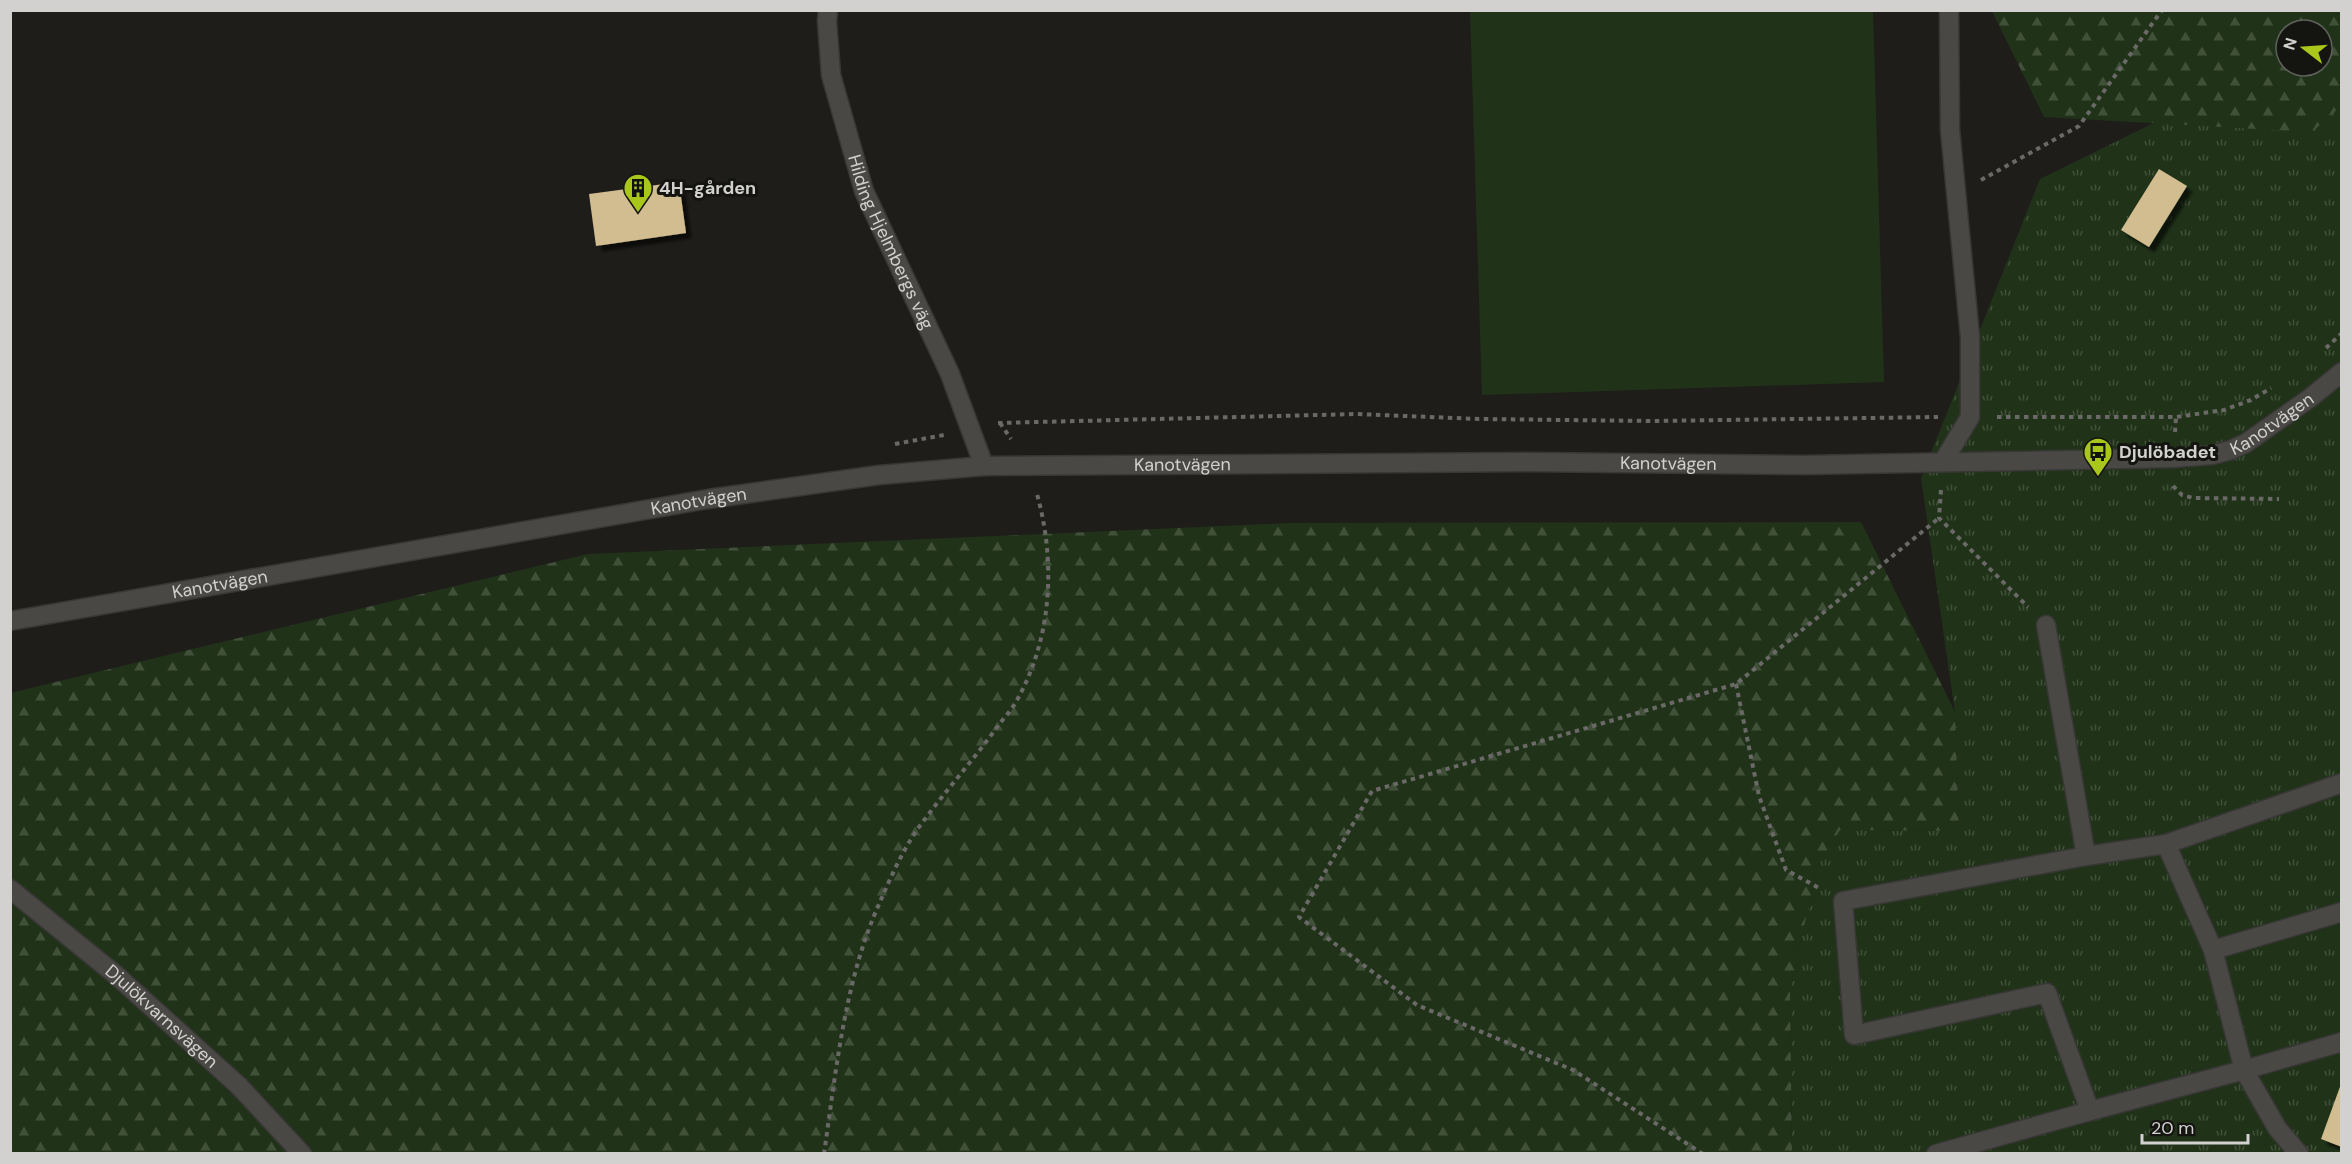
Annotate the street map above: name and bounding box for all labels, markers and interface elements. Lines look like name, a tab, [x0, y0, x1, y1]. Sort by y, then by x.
north arrow	[2274, 18, 2334, 78]
text: N	[2278, 35, 2302, 52]
street label: Hilding Hjelmbergs väg	[842, 152, 939, 333]
building icon: 4H-gården	[622, 172, 654, 214]
place label: 4H-gården	[659, 176, 756, 200]
street label: Kanotvägen	[2226, 387, 2319, 461]
bus stop icon: Djulöbadet	[2082, 436, 2114, 478]
place label: Djulöbadet	[2119, 440, 2216, 464]
street label: Kanotvägen	[1620, 451, 1717, 476]
street label: Kanotvägen	[1134, 452, 1231, 477]
street label: Kanotvägen	[649, 482, 748, 521]
street label: Kanotvägen	[170, 564, 270, 604]
street label: Djulökvarnsvägen	[100, 959, 223, 1073]
scale bar	[2142, 1107, 2248, 1145]
text: 20 m	[2151, 1116, 2194, 1140]

